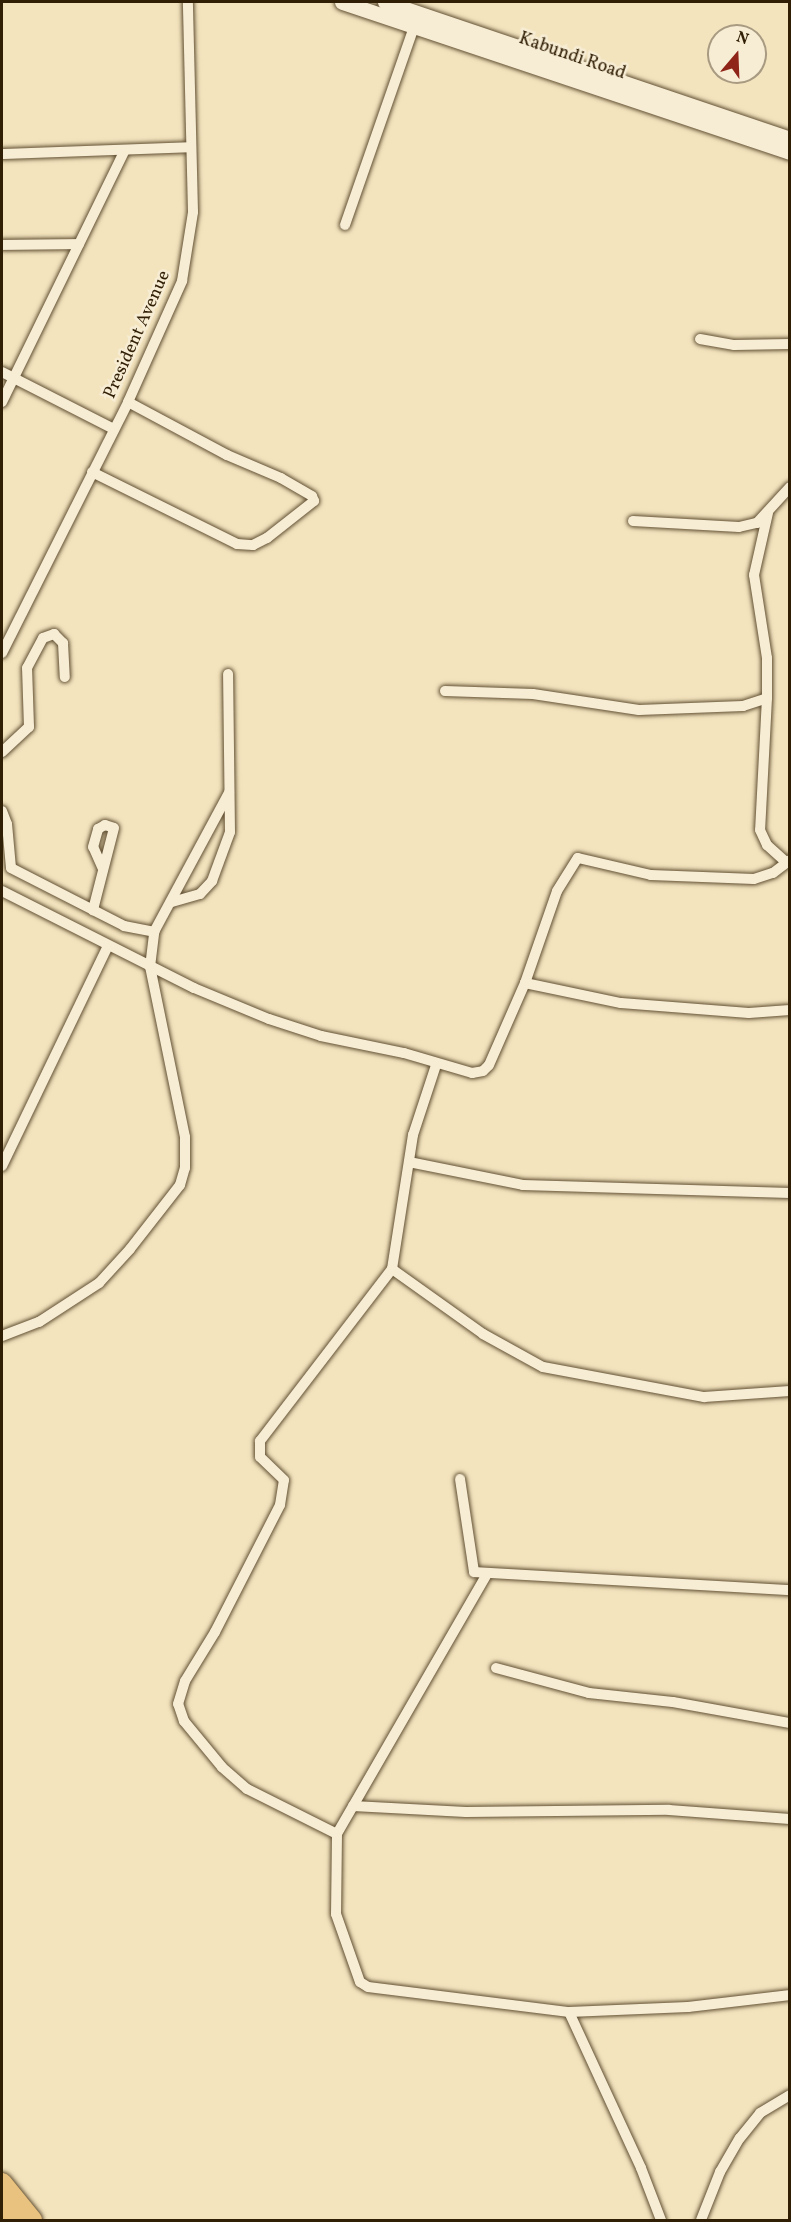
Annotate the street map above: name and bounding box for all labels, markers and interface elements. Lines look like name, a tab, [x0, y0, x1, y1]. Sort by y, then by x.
north arrow	[707, 24, 767, 84]
text: N	[733, 27, 751, 51]
street label: Kabundi Road	[516, 29, 628, 85]
street label: President Avenue	[100, 268, 176, 402]

